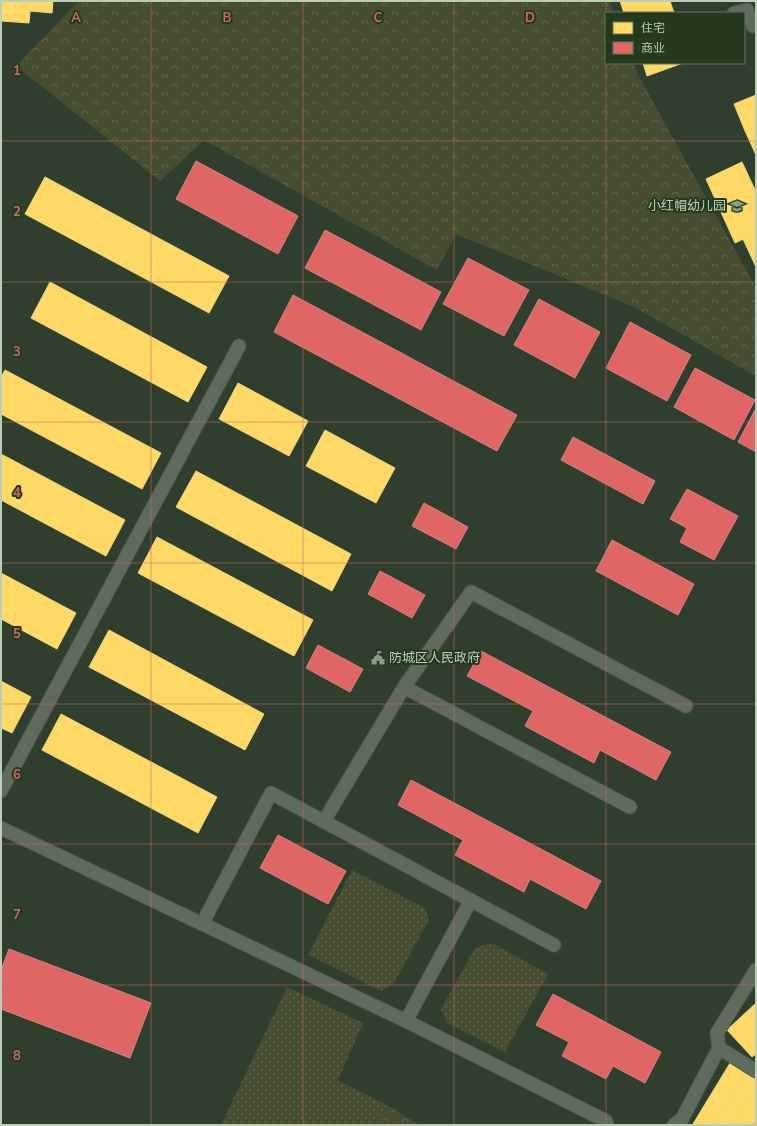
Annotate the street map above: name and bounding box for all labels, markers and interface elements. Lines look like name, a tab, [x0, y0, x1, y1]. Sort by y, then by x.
text: A	[71, 9, 81, 27]
text: B	[223, 9, 232, 27]
text: C	[374, 9, 383, 27]
text: D	[525, 9, 535, 27]
legend	[605, 12, 745, 64]
text: 住宅	[641, 20, 665, 36]
text: 商业	[641, 40, 665, 56]
text: 1	[13, 62, 21, 80]
place label: 小红帽幼儿园	[648, 197, 726, 215]
school or university icon: 小红帽幼儿园	[729, 198, 745, 214]
text: 2	[13, 203, 21, 221]
text: 3	[13, 343, 21, 361]
text: 4	[13, 484, 21, 502]
text: 5	[13, 625, 21, 643]
place label: 防城区人民政府	[389, 649, 480, 667]
public building icon: 防城区人民政府	[370, 650, 386, 666]
text: 6	[13, 766, 21, 784]
text: 7	[13, 906, 21, 924]
text: 8	[13, 1047, 21, 1065]

